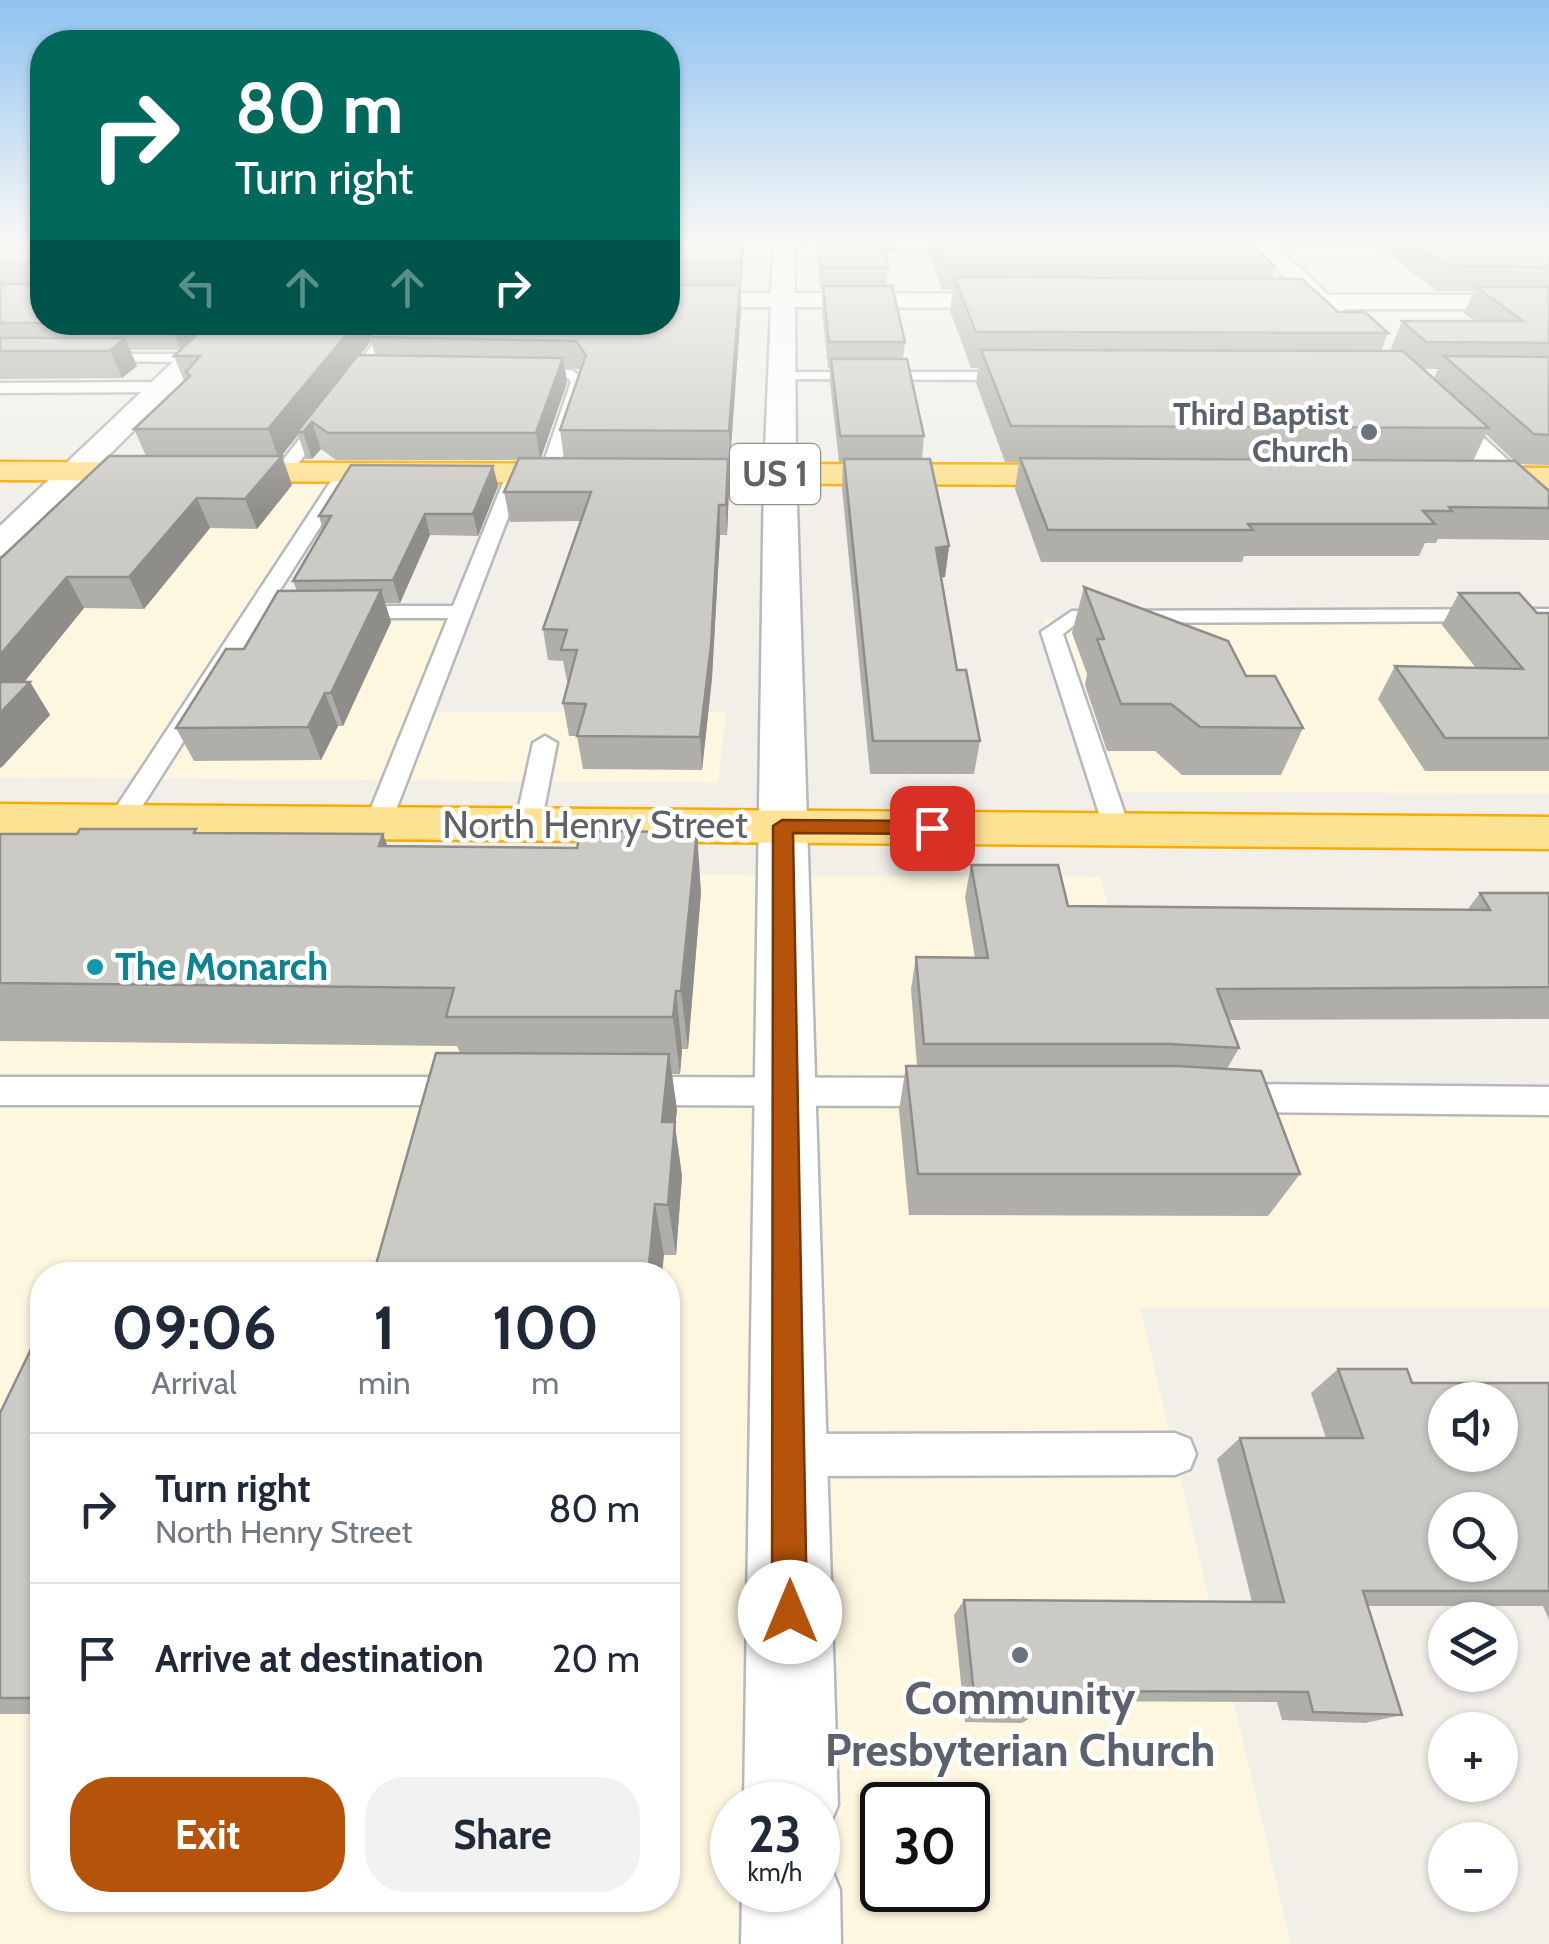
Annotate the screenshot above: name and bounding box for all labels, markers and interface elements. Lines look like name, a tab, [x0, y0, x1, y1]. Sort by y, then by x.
text: 80 m	[235, 65, 403, 151]
icon: right	[70, 70, 200, 200]
text: Turn right	[235, 151, 414, 205]
icon: left	[170, 260, 225, 315]
icon: ahead	[275, 260, 330, 315]
icon: ahead	[380, 260, 435, 315]
icon: right	[485, 260, 540, 315]
place label: Third Baptist Church	[1173, 394, 1349, 470]
marker: Third Baptist Church	[1358, 421, 1380, 443]
road number: US 1	[730, 444, 820, 504]
pin	[890, 786, 975, 871]
street label: North Henry Street	[442, 801, 748, 848]
icon: arrive	[905, 801, 960, 856]
place label: The Monarch	[115, 943, 328, 990]
marker: The Monarch	[84, 956, 106, 978]
text: 09:06	[111, 1291, 277, 1364]
text: 1	[373, 1291, 395, 1364]
text: 100	[492, 1291, 599, 1364]
text: Arrival	[151, 1363, 237, 1402]
text: min	[358, 1363, 411, 1402]
text: m	[531, 1363, 559, 1402]
map controls	[1428, 1382, 1518, 1912]
button: sound	[1428, 1382, 1518, 1472]
text: Turn right	[155, 1465, 311, 1512]
icon: right	[70, 1481, 125, 1536]
text: 80 m	[549, 1485, 640, 1532]
button: search	[1428, 1492, 1518, 1582]
text: North Henry Street	[155, 1512, 412, 1551]
position arrow	[738, 1560, 842, 1664]
button: layers	[1428, 1602, 1518, 1692]
icon: arrive	[70, 1631, 125, 1686]
text: Arrive at destination	[155, 1635, 484, 1682]
text: 20 m	[552, 1635, 640, 1682]
marker: Community Presbyterian Church	[1009, 1644, 1031, 1666]
place label: Community Presbyterian Church	[825, 1671, 1215, 1777]
button: +	[1428, 1712, 1518, 1802]
button: Exit	[70, 1777, 345, 1892]
button: Share	[365, 1777, 640, 1892]
speed limit sign: 30	[860, 1782, 990, 1912]
text: 23	[748, 1804, 802, 1865]
button: −	[1428, 1822, 1518, 1912]
text: km/h	[748, 1857, 802, 1887]

